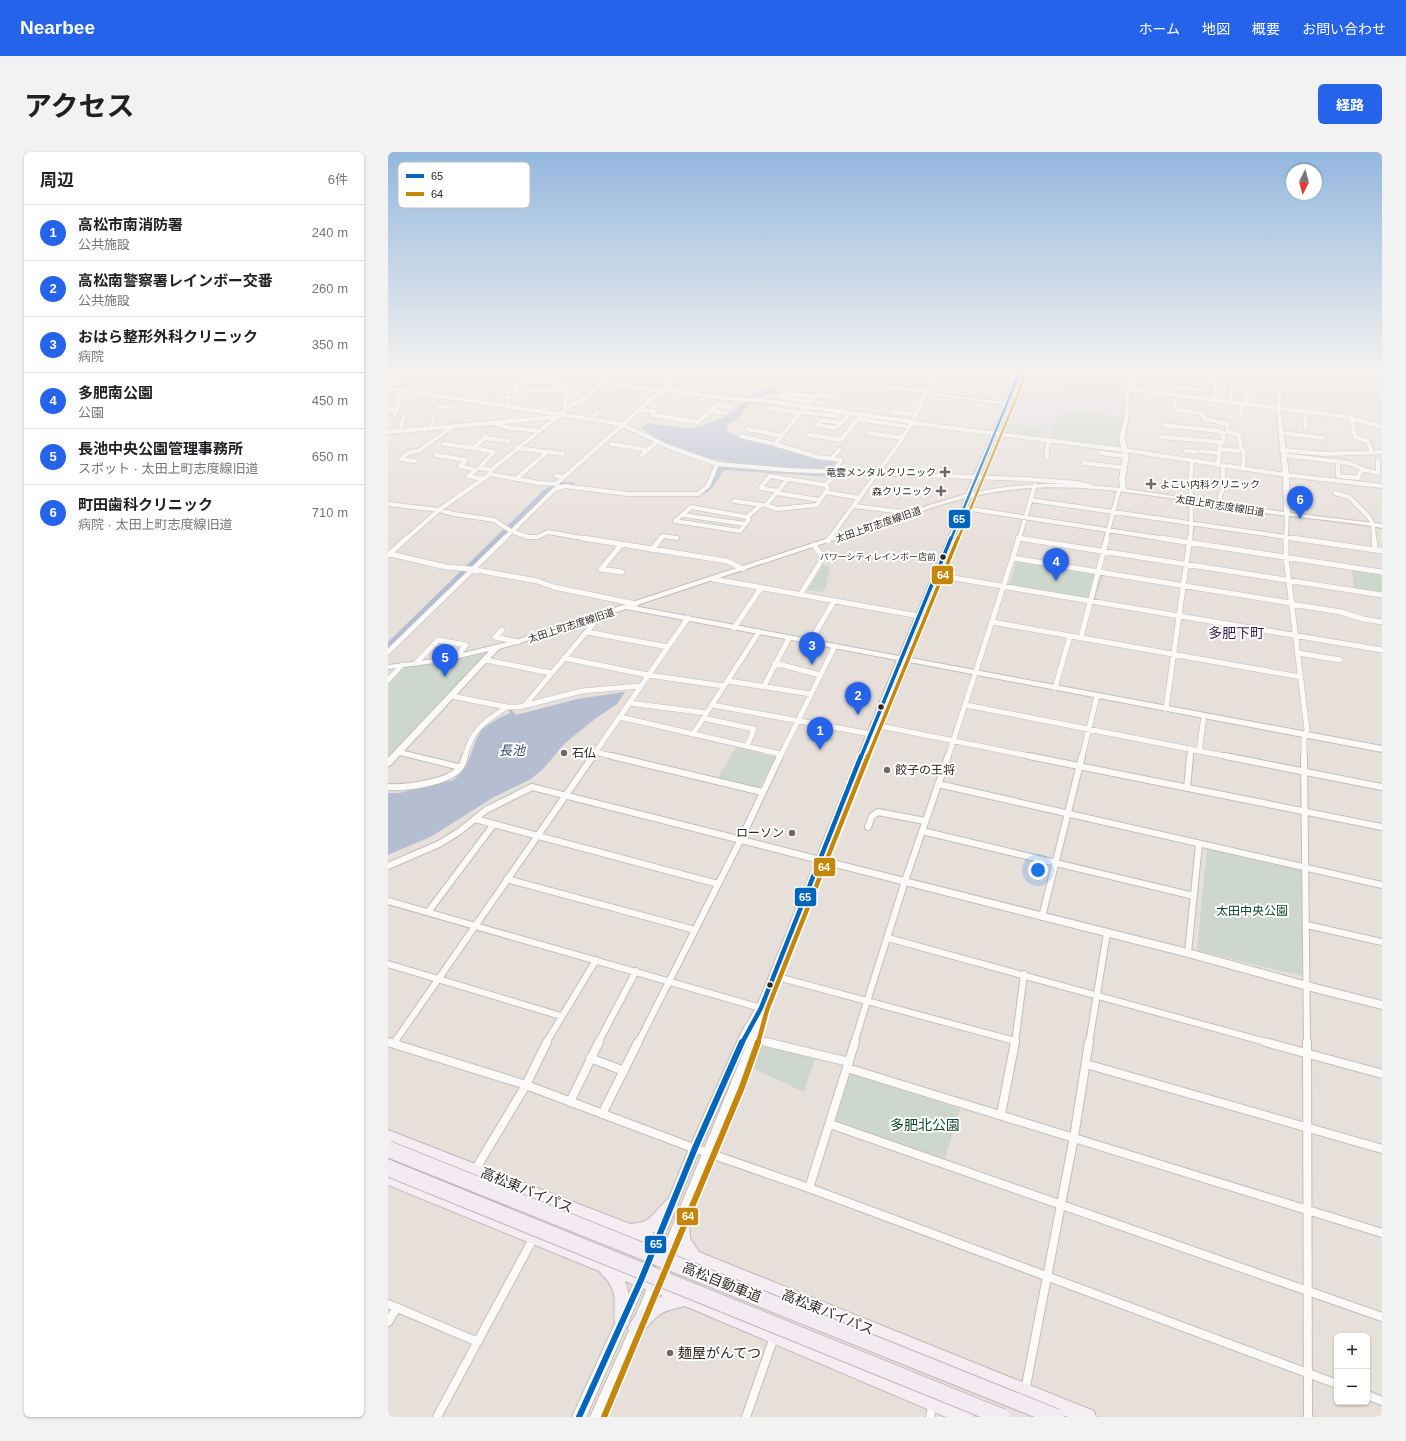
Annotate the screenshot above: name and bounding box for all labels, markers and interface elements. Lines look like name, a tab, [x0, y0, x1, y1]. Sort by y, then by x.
text: Nearbee	[20, 17, 95, 38]
text: ホーム	[1138, 21, 1180, 37]
text: 地図	[1202, 21, 1230, 37]
text: 概要	[1252, 21, 1280, 37]
text: お問い合わせ	[1302, 21, 1386, 37]
button: 経路	[1318, 84, 1382, 124]
text: アクセス	[24, 91, 135, 122]
legend	[398, 162, 530, 208]
north arrow	[1286, 164, 1322, 200]
text: 65	[431, 170, 443, 182]
text: 周辺	[40, 171, 74, 190]
text: 6件	[328, 172, 348, 187]
text: 64	[431, 188, 443, 200]
text: 高松市南消防署	[78, 216, 183, 233]
text: 1	[49, 225, 57, 240]
text: 240 m	[312, 225, 348, 240]
text: 公共施設	[78, 237, 130, 252]
text: 高松南警察署レインボー交番	[78, 272, 273, 289]
text: 2	[49, 281, 57, 296]
text: 260 m	[312, 281, 348, 296]
text: 公共施設	[78, 293, 130, 308]
text: おはら整形外科クリニック	[78, 328, 258, 345]
text: 3	[49, 337, 57, 352]
text: 350 m	[312, 337, 348, 352]
text: 病院	[78, 349, 104, 364]
text: 多肥南公園	[78, 384, 153, 401]
text: 4	[49, 393, 57, 408]
text: 450 m	[312, 393, 348, 408]
text: 公園	[78, 405, 104, 420]
text: 長池中央公園管理事務所	[78, 440, 243, 457]
text: 5	[49, 449, 57, 464]
text: 650 m	[312, 449, 348, 464]
text: スポット · 太田上町志度線旧道	[78, 461, 259, 476]
marker: 竜雲メンタルクリニック	[939, 466, 951, 478]
place label: 竜雲メンタルクリニック	[826, 467, 936, 478]
marker: よこい内科クリニック	[1145, 478, 1157, 490]
place label: よこい内科クリニック	[1160, 479, 1260, 490]
marker: 森クリニック	[935, 485, 947, 497]
place label: 森クリニック	[872, 486, 932, 497]
pin: 6	[1287, 486, 1313, 519]
street label: 太田上町志度線旧道	[1175, 493, 1265, 518]
text: 町田歯科クリニック	[78, 496, 213, 513]
text: 6	[49, 505, 57, 520]
text: 710 m	[312, 505, 348, 520]
street label: 太田上町志度線旧道	[834, 505, 923, 544]
line badge: 65	[948, 509, 971, 529]
text: 65	[953, 513, 965, 525]
text: 病院 · 太田上町志度線旧道	[78, 517, 233, 532]
pin: 4	[1043, 548, 1069, 581]
place label: パワーシティレインボー店前	[820, 552, 936, 562]
marker: パワーシティレインボー店前	[938, 552, 948, 562]
line badge: 64	[931, 565, 954, 585]
text: 64	[937, 569, 950, 581]
street label: 太田上町志度線旧道	[527, 606, 616, 645]
district label: 多肥下町	[1208, 625, 1264, 641]
pin: 3	[799, 632, 825, 665]
pin: 5	[432, 644, 458, 677]
pin: 2	[845, 682, 871, 715]
unlabelled marker	[876, 702, 886, 712]
pin: 1	[807, 717, 833, 750]
water label: 長池	[499, 743, 527, 758]
place label: 石仏	[572, 746, 596, 760]
marker: 石仏	[559, 748, 569, 758]
place label: 餃子の王将	[895, 763, 955, 777]
marker: 餃子の王将	[882, 765, 892, 775]
place label: ローソン	[736, 826, 784, 840]
marker: ローソン	[787, 828, 797, 838]
line badge: 64	[813, 857, 836, 877]
your location	[1028, 860, 1048, 880]
text: 64	[818, 861, 831, 873]
line badge: 65	[794, 887, 817, 907]
text: 65	[799, 891, 811, 903]
park label: 太田中央公園	[1216, 904, 1288, 918]
unlabelled marker	[765, 980, 775, 990]
park label: 多肥北公園	[890, 1117, 960, 1133]
street label: 高松東バイパス	[479, 1164, 575, 1216]
line badge: 64	[676, 1207, 699, 1226]
text: 64	[682, 1210, 695, 1222]
line badge: 65	[644, 1235, 667, 1254]
text: 65	[650, 1238, 662, 1250]
street label: 高松自動車道	[680, 1259, 764, 1305]
street label: 高松東バイパス	[780, 1286, 876, 1338]
map controls	[1334, 1333, 1370, 1405]
button: +	[1334, 1333, 1370, 1369]
place label: 麺屋がんてつ	[678, 1345, 761, 1361]
marker: 麺屋がんてつ	[665, 1348, 675, 1358]
button: −	[1334, 1369, 1370, 1405]

